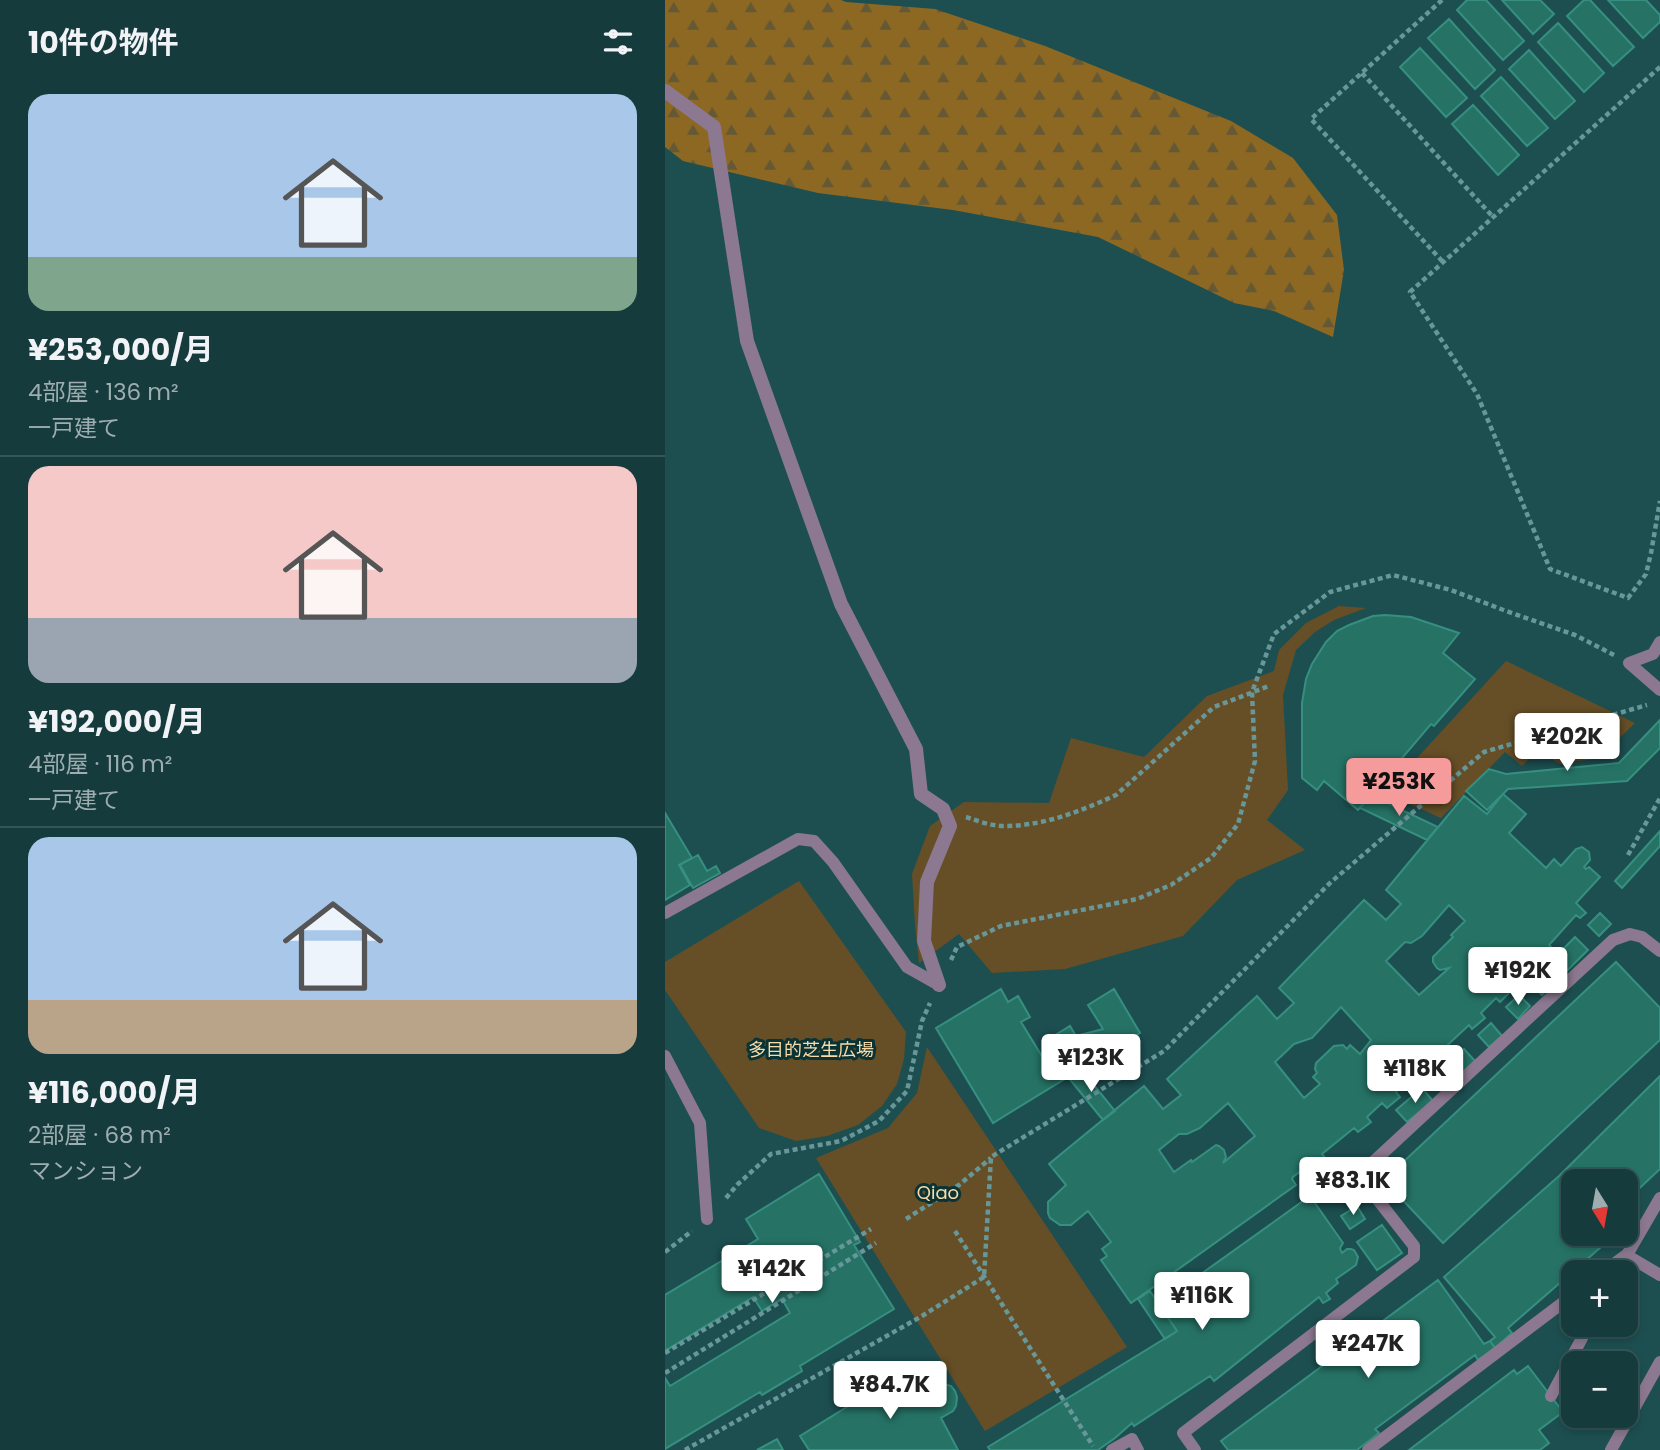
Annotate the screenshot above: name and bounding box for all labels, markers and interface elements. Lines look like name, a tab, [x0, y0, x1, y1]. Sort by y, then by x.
text: 10件の物件	[28, 21, 179, 64]
icon: filters	[599, 23, 637, 61]
icon: home	[270, 140, 396, 266]
text: ¥253,000/月	[28, 328, 214, 371]
text: 4部屋 · 136 m²	[28, 376, 179, 408]
text: 一戸建て	[28, 412, 120, 444]
icon: home	[270, 512, 396, 638]
text: ¥192,000/月	[28, 700, 206, 743]
pin: ¥202K	[1518, 714, 1616, 773]
text: ¥202K	[1531, 720, 1603, 752]
text: 4部屋 · 116 m²	[28, 748, 172, 780]
pin: ¥253K	[1350, 758, 1448, 818]
text: ¥253K	[1362, 765, 1436, 797]
text: 一戸建て	[28, 784, 120, 816]
icon: home	[270, 883, 396, 1009]
pin: ¥192K	[1469, 948, 1567, 1007]
text: ¥192K	[1484, 954, 1552, 986]
pin: ¥123K	[1042, 1034, 1140, 1094]
park label: 多目的芝生広場	[748, 1037, 874, 1062]
text: ¥123K	[1057, 1041, 1125, 1073]
pin: ¥118K	[1366, 1046, 1464, 1105]
text: ¥118K	[1383, 1052, 1447, 1084]
text: ¥116,000/月	[28, 1071, 201, 1114]
text: 2部屋 · 68 m²	[28, 1119, 171, 1151]
text: マンション	[28, 1155, 143, 1187]
pin: ¥83.1K	[1296, 1158, 1410, 1217]
text: ¥83.1K	[1315, 1164, 1391, 1196]
north arrow	[1561, 1169, 1638, 1246]
map controls	[1561, 1169, 1638, 1428]
park label: Qiao	[917, 1180, 959, 1205]
pin: ¥142K	[723, 1246, 821, 1305]
text: ¥142K	[738, 1252, 806, 1284]
button: +	[1561, 1260, 1638, 1337]
pin: ¥116K	[1153, 1272, 1251, 1332]
text: ¥116K	[1170, 1279, 1234, 1311]
pin: ¥247K	[1319, 1320, 1417, 1380]
text: ¥247K	[1332, 1327, 1404, 1359]
button: −	[1561, 1351, 1638, 1428]
pin: ¥84.7K	[833, 1362, 947, 1421]
text: ¥84.7K	[850, 1368, 930, 1400]

